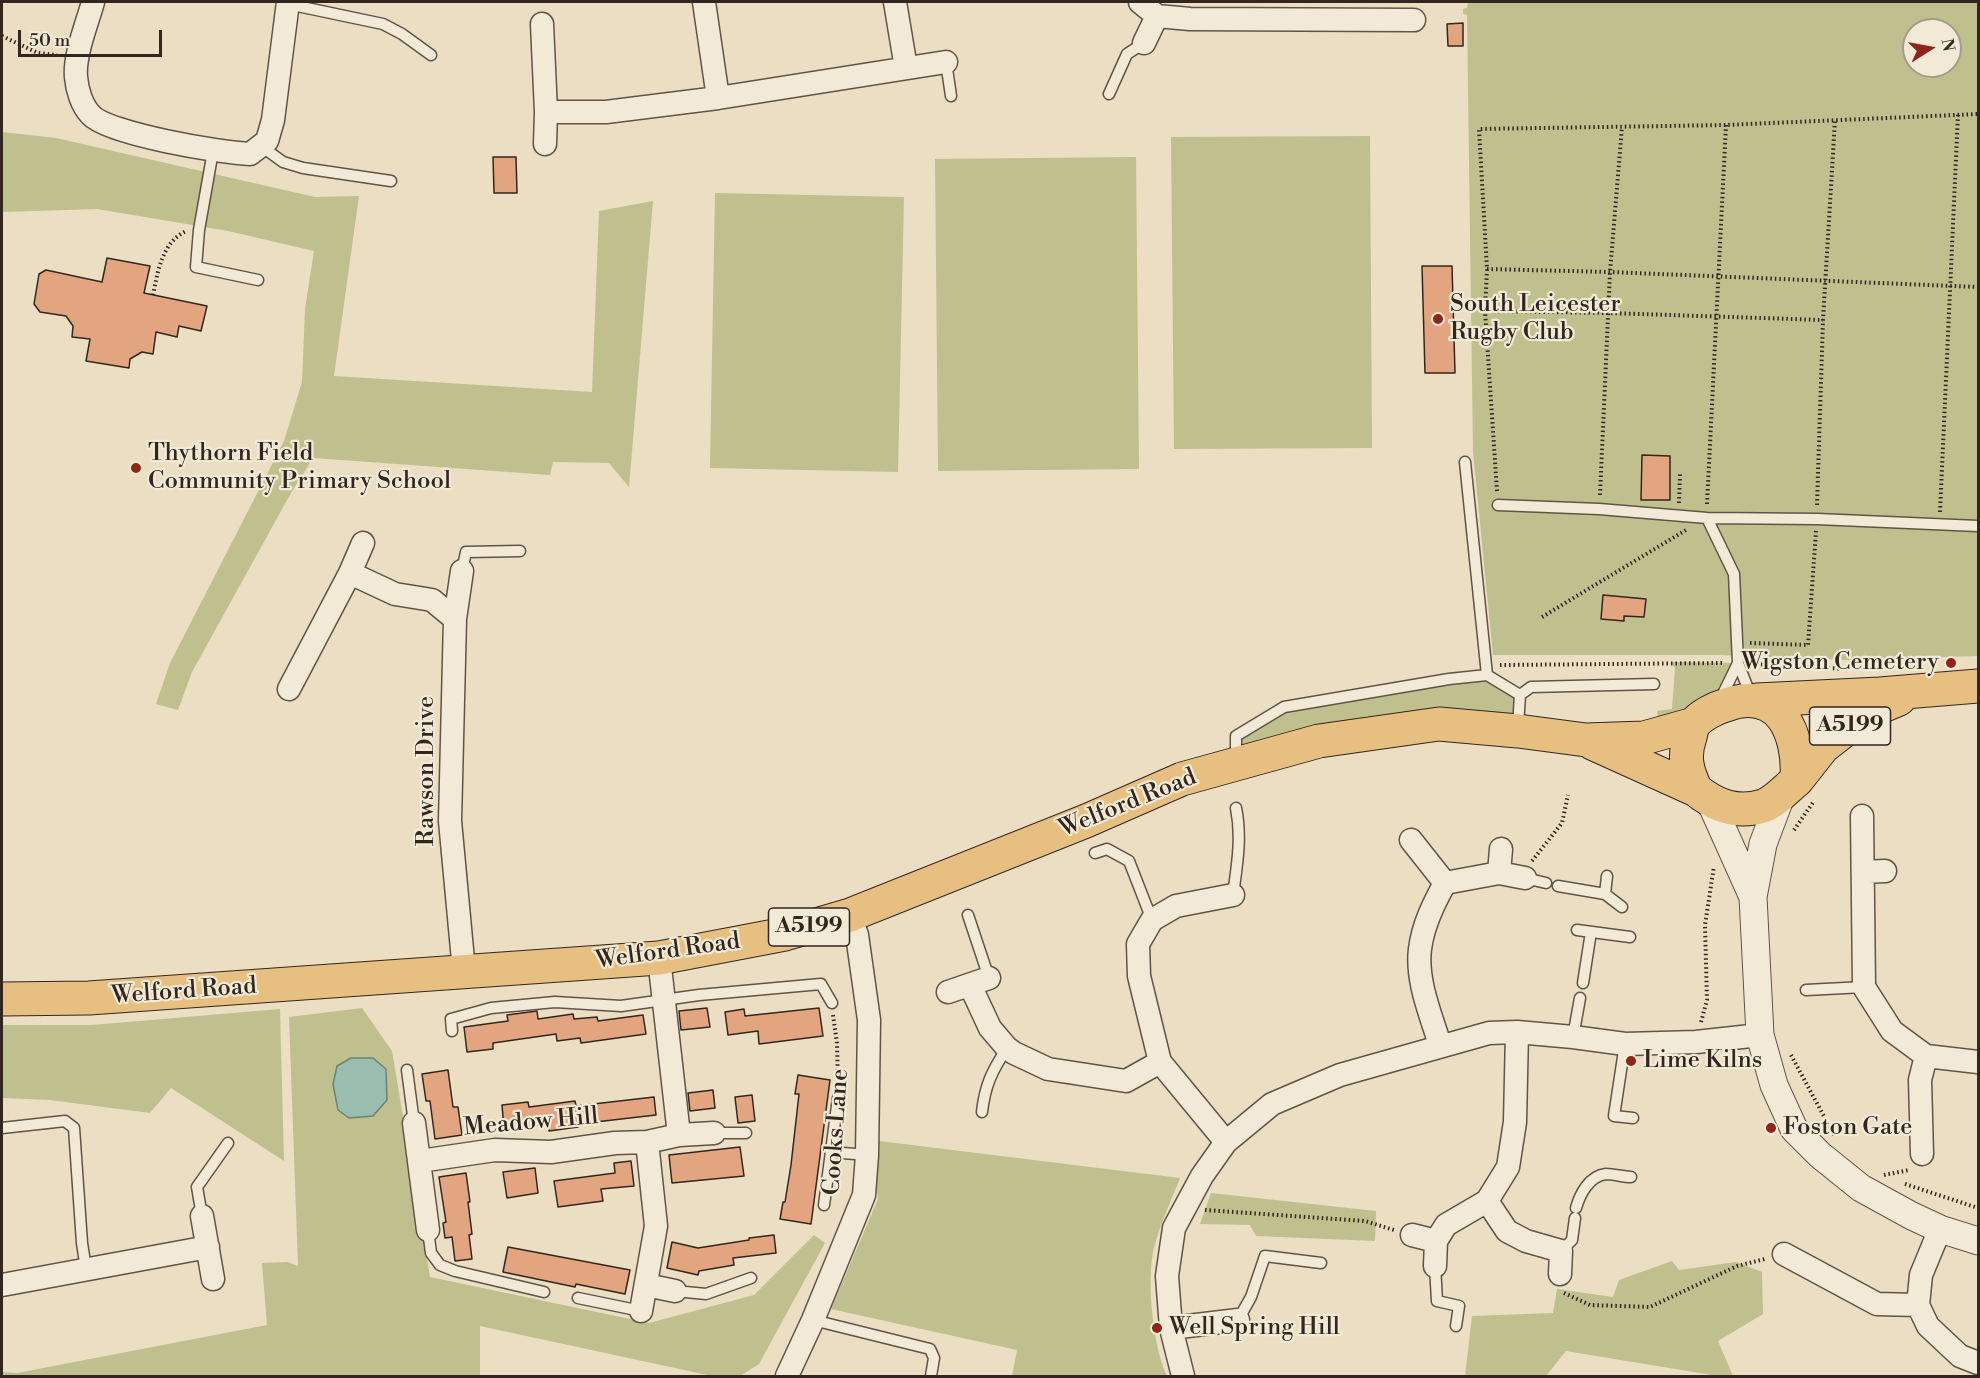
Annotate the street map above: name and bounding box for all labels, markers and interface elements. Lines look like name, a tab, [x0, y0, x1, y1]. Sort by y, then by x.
scale bar	[21, 18, 165, 56]
north arrow	[1902, 18, 1962, 78]
text: 50 m	[29, 29, 70, 52]
text: N	[1937, 37, 1959, 53]
place label: South Leicester Rugby Club	[1450, 291, 1621, 347]
marker: South Leicester Rugby Club	[1431, 312, 1445, 326]
place label: Thythorn Field Community Primary School	[148, 440, 451, 496]
marker: Thythorn Field Community Primary School	[129, 461, 143, 475]
place label: Wigston Cemetery	[1741, 649, 1939, 677]
marker: Wigston Cemetery	[1944, 656, 1958, 670]
street label: Rawson Drive	[413, 696, 441, 846]
road number: A5199	[1810, 707, 1890, 745]
street label: Welford Road	[1055, 763, 1201, 845]
road number: A5199	[768, 908, 850, 946]
street label: Welford Road	[594, 928, 742, 976]
street label: Welford Road	[110, 973, 258, 1011]
place label: Lime Kilns	[1643, 1047, 1762, 1075]
marker: Lime Kilns	[1624, 1054, 1638, 1068]
street label: Cooks Lane	[818, 1068, 856, 1196]
street label: Meadow Hill	[463, 1103, 599, 1143]
place label: Foston Gate	[1783, 1114, 1912, 1142]
marker: Foston Gate	[1764, 1121, 1778, 1135]
place label: Well Spring Hill	[1169, 1314, 1340, 1342]
marker: Well Spring Hill	[1150, 1321, 1164, 1335]

